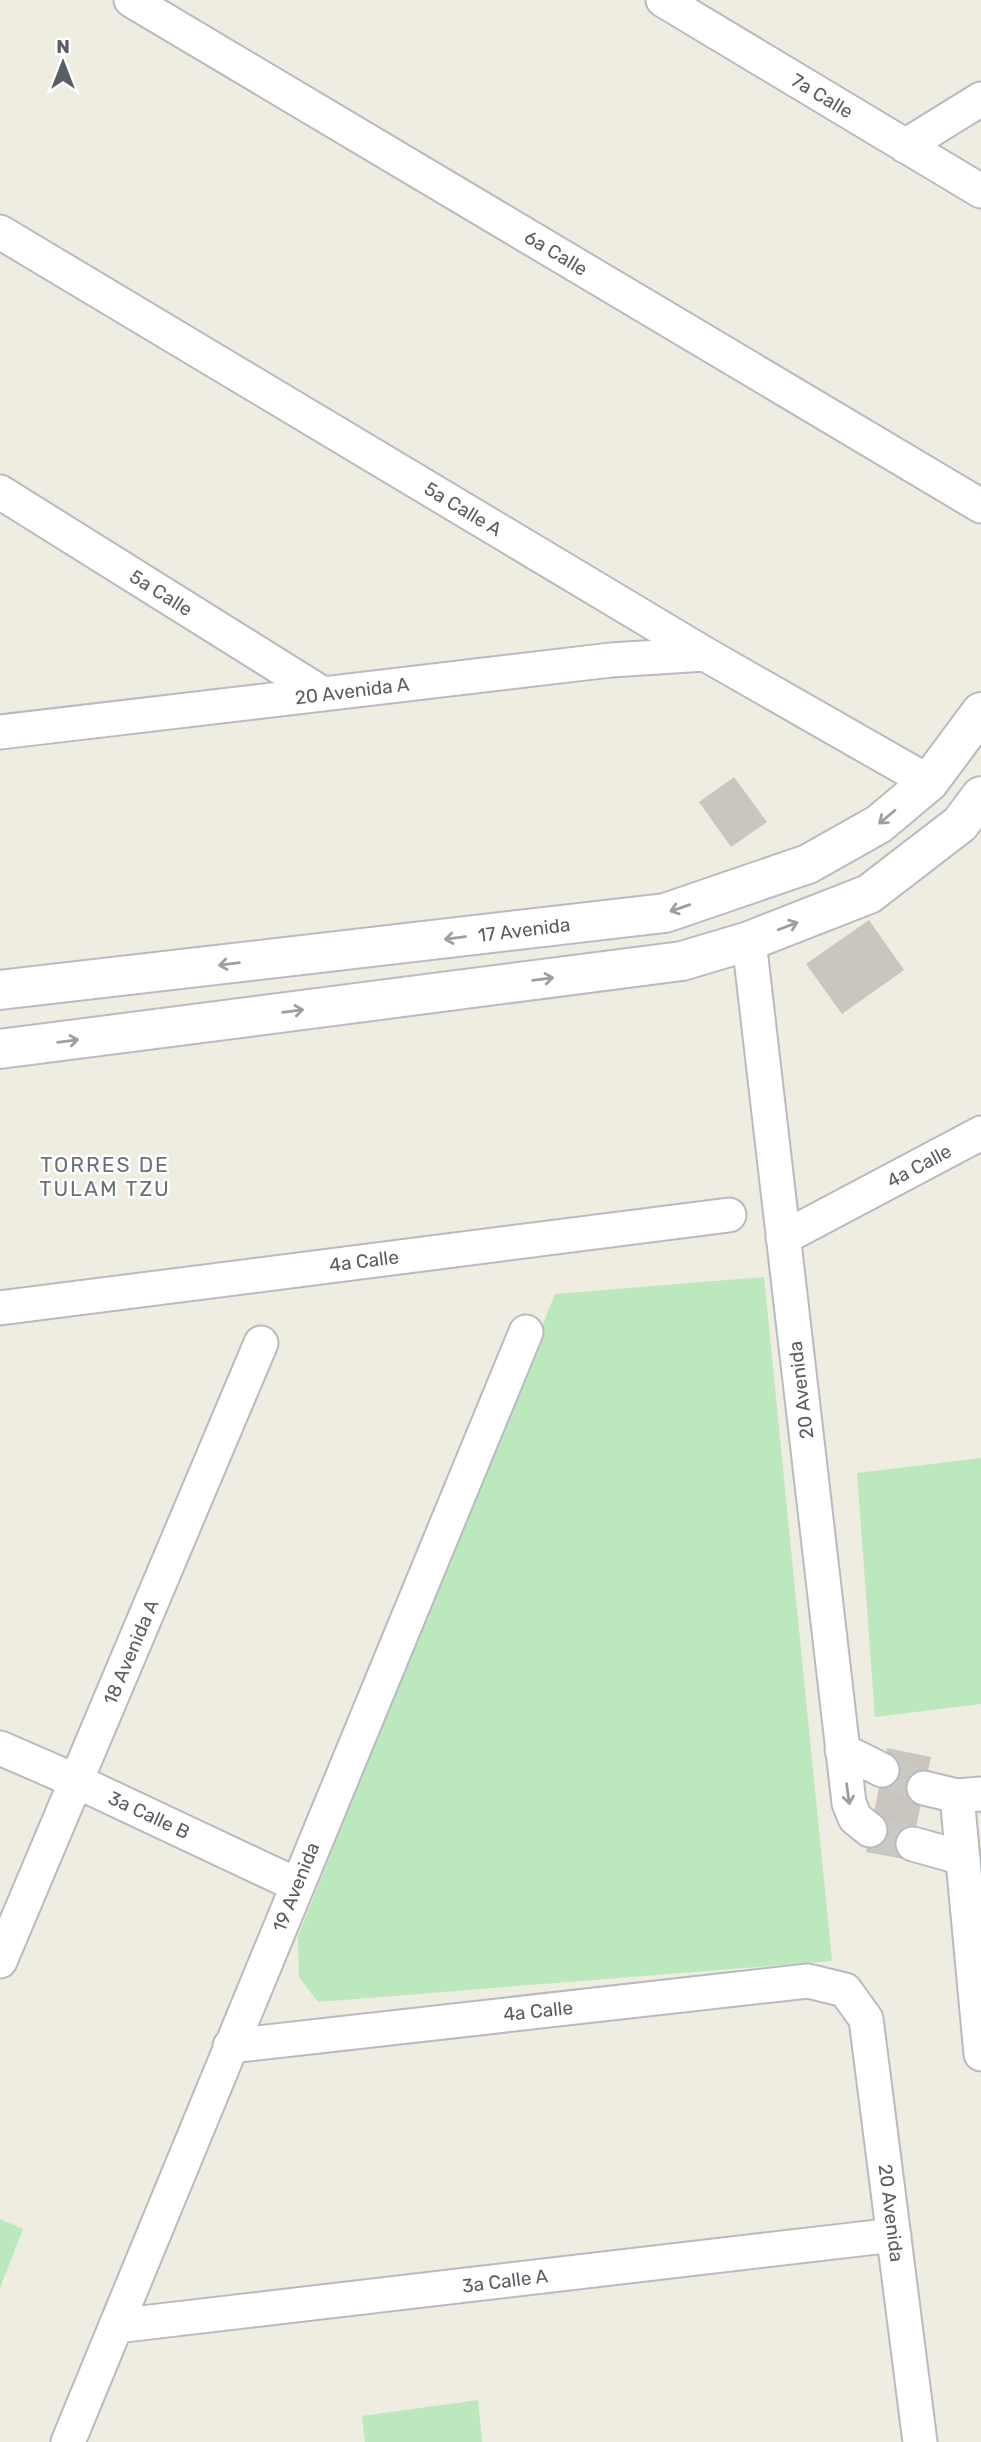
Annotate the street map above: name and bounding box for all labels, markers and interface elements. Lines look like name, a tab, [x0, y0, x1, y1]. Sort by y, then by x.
north arrow	[28, 28, 98, 98]
text: N	[56, 35, 70, 58]
street label: 7a Calle	[787, 69, 857, 123]
street label: 6a Calle	[520, 225, 592, 281]
street label: 5a Calle A	[420, 477, 506, 541]
street label: 5a Calle	[125, 565, 197, 621]
street label: 20 Avenida A	[293, 673, 411, 709]
one-way arrow	[879, 809, 897, 825]
one-way arrow	[670, 903, 692, 915]
street label: 17 Avenida	[476, 913, 572, 947]
one-way arrow	[777, 918, 799, 931]
one-way arrow	[444, 931, 467, 944]
one-way arrow	[218, 957, 241, 970]
one-way arrow	[531, 972, 554, 985]
one-way arrow	[281, 1005, 304, 1018]
one-way arrow	[56, 1034, 79, 1047]
street label: 4a Calle	[883, 1139, 955, 1193]
district label: TORRES DE TULAM TZU	[39, 1152, 171, 1201]
street label: 4a Calle	[328, 1245, 400, 1277]
street label: 20 Avenida	[784, 1340, 818, 1440]
street label: 18 Avenida A	[99, 1596, 164, 1708]
one-way arrow	[841, 1782, 854, 1805]
street label: 3a Calle B	[105, 1786, 193, 1844]
street label: 19 Avenida	[268, 1839, 324, 1935]
street label: 4a Calle	[502, 1996, 574, 2026]
street label: 20 Avenida	[874, 2163, 908, 2263]
street label: 3a Calle A	[461, 2264, 550, 2298]

